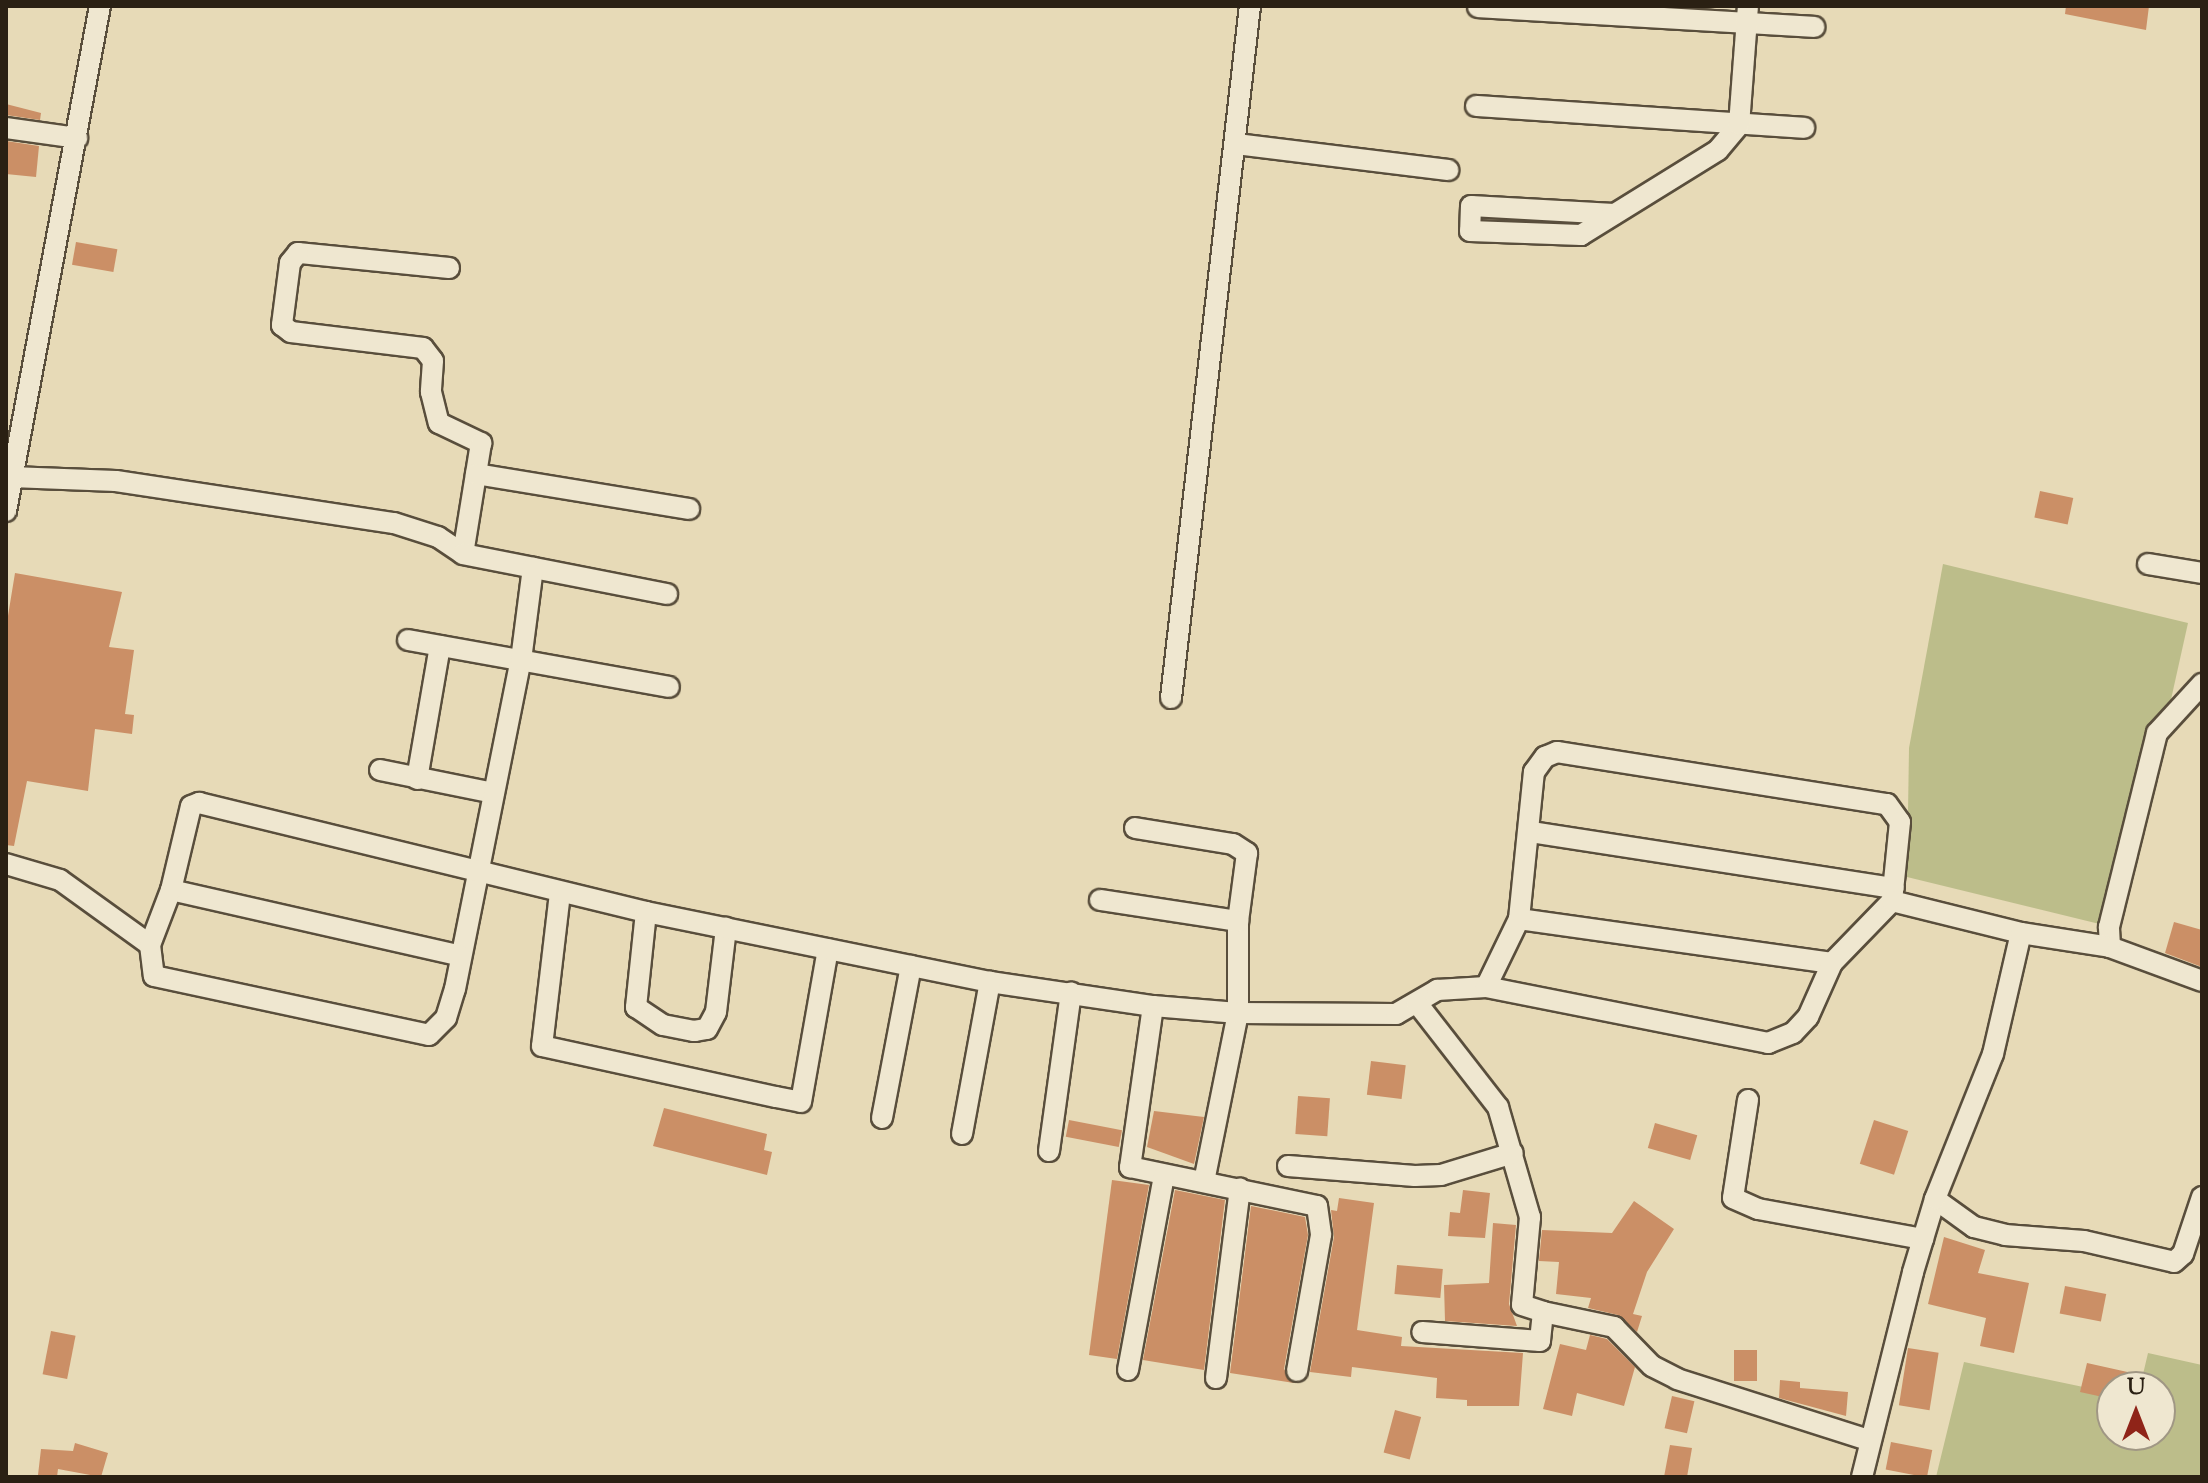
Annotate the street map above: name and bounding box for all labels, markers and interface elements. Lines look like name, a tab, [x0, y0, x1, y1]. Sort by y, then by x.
north arrow	[2096, 1371, 2176, 1451]
text: U	[2127, 1373, 2145, 1405]

